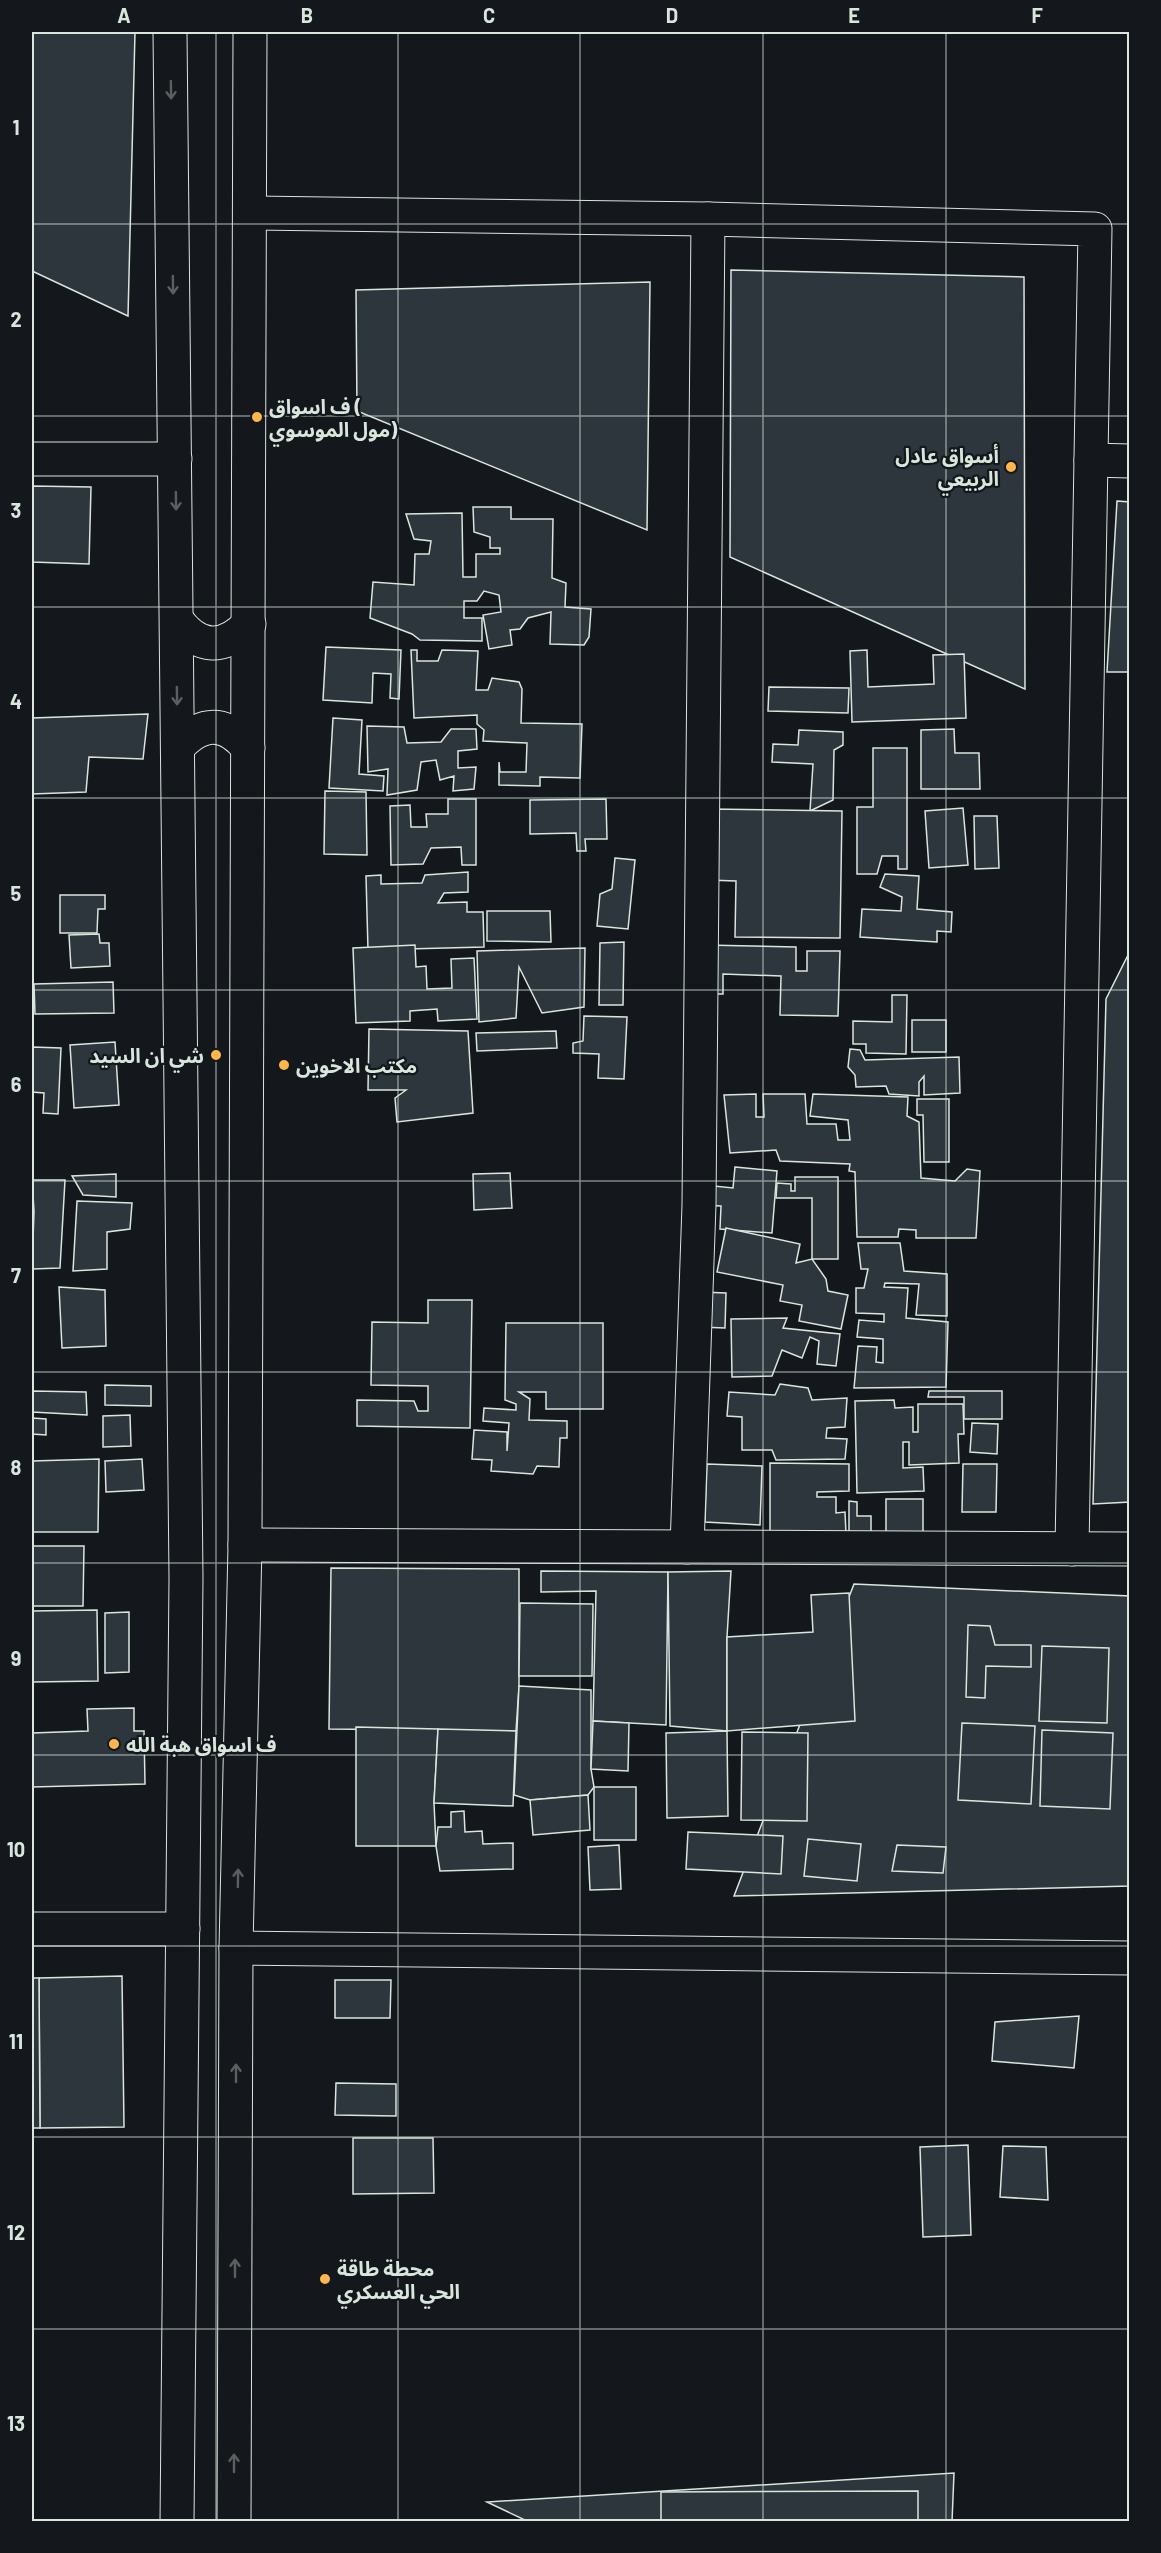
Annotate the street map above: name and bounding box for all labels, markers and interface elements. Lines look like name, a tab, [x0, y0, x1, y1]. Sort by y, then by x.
text: A	[117, 3, 131, 27]
text: B	[301, 3, 313, 27]
text: C	[483, 3, 495, 27]
text: D	[666, 3, 678, 27]
text: E	[848, 3, 860, 27]
text: F	[1031, 3, 1043, 27]
one-way arrow	[165, 79, 177, 99]
text: 1	[12, 115, 20, 139]
one-way arrow	[167, 274, 179, 294]
text: 2	[10, 307, 22, 331]
place label: ف اسواق ( مول الموسوي)	[269, 394, 397, 447]
marker: ف اسواق ( مول الموسوي)	[250, 410, 264, 424]
place label: أسواق عادل الربيعي	[895, 443, 999, 496]
marker: أسواق عادل الربيعي	[1004, 460, 1018, 474]
one-way arrow	[170, 490, 181, 510]
text: 3	[11, 498, 21, 522]
one-way arrow	[171, 685, 183, 705]
text: 4	[10, 689, 22, 713]
text: 5	[11, 881, 22, 905]
place label: شي ان السيد	[89, 1043, 204, 1073]
marker: شي ان السيد	[209, 1048, 223, 1062]
place label: مكتب الاخوين	[296, 1053, 417, 1078]
marker: مكتب الاخوين	[277, 1058, 291, 1072]
text: 6	[11, 1072, 22, 1096]
text: 7	[11, 1263, 21, 1287]
text: 8	[11, 1455, 22, 1479]
text: 9	[11, 1646, 21, 1670]
place label: ف اسواق هبة الله	[126, 1732, 277, 1757]
marker: ف اسواق هبة الله	[107, 1737, 121, 1751]
text: 10	[7, 1837, 25, 1861]
one-way arrow	[232, 1869, 243, 1889]
text: 11	[9, 2029, 23, 2053]
one-way arrow	[230, 2064, 242, 2084]
text: 12	[7, 2220, 25, 2244]
place label: محطة طاقة الحي العسكري	[337, 2256, 460, 2309]
one-way arrow	[229, 2259, 241, 2279]
marker: محطة طاقة الحي العسكري	[318, 2272, 332, 2286]
text: 13	[7, 2411, 25, 2435]
one-way arrow	[228, 2454, 240, 2474]

